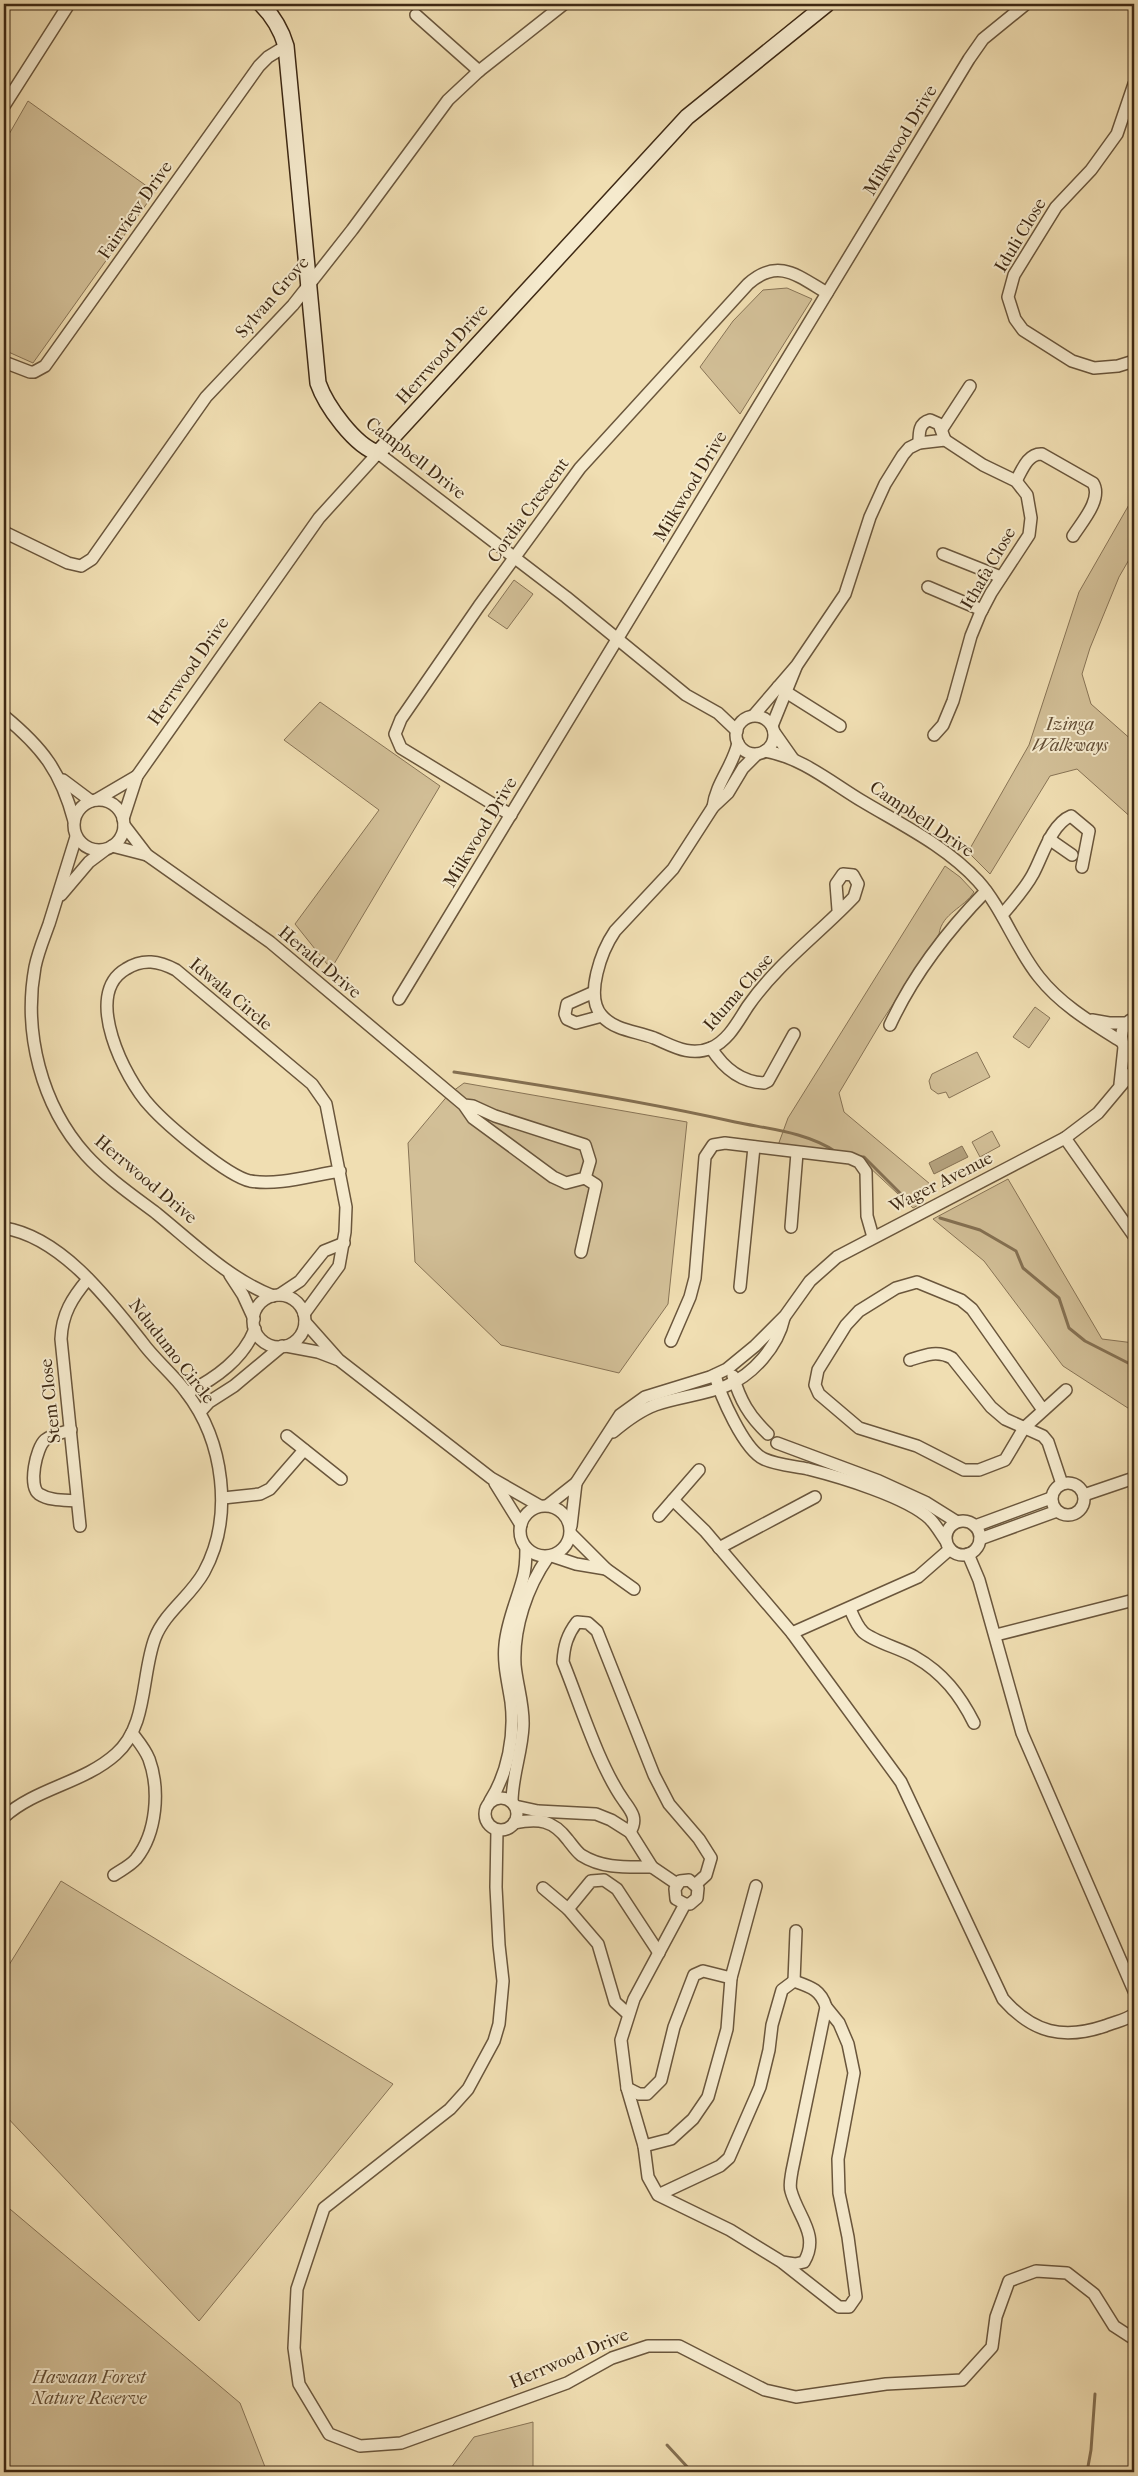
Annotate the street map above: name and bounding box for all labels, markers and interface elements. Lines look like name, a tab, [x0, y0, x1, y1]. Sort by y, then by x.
street label: Milkwood Drive	[859, 81, 942, 199]
street label: Fairview Drive	[94, 157, 177, 263]
street label: Iduli Close	[990, 194, 1051, 276]
street label: Sylvan Grove	[231, 252, 314, 342]
street label: Herrwood Drive	[392, 300, 493, 409]
street label: Campbell Drive	[361, 413, 470, 504]
street label: Milkwood Drive	[649, 427, 732, 545]
street label: Cordia Crescent	[483, 453, 574, 567]
street label: Ithafa Close	[956, 523, 1020, 613]
street label: Herrwood Drive	[143, 613, 234, 729]
park label: Izinga Walkways	[1032, 714, 1109, 756]
street label: Milkwood Drive	[439, 773, 522, 891]
street label: Campbell Drive	[866, 777, 978, 862]
street label: Herald Drive	[274, 922, 365, 1003]
street label: Iduma Close	[699, 949, 778, 1035]
street label: Idwala Circle	[185, 954, 276, 1035]
street label: Herrwood Drive	[90, 1130, 201, 1228]
street label: Wager Avenue	[885, 1147, 996, 1218]
street label: Ndudumo Circle	[124, 1295, 219, 1408]
street label: Stem Close	[36, 1357, 65, 1444]
street label: Herrwood Drive	[507, 2324, 632, 2393]
park label: Hawaan Forest Nature Reserve	[31, 2367, 147, 2409]

